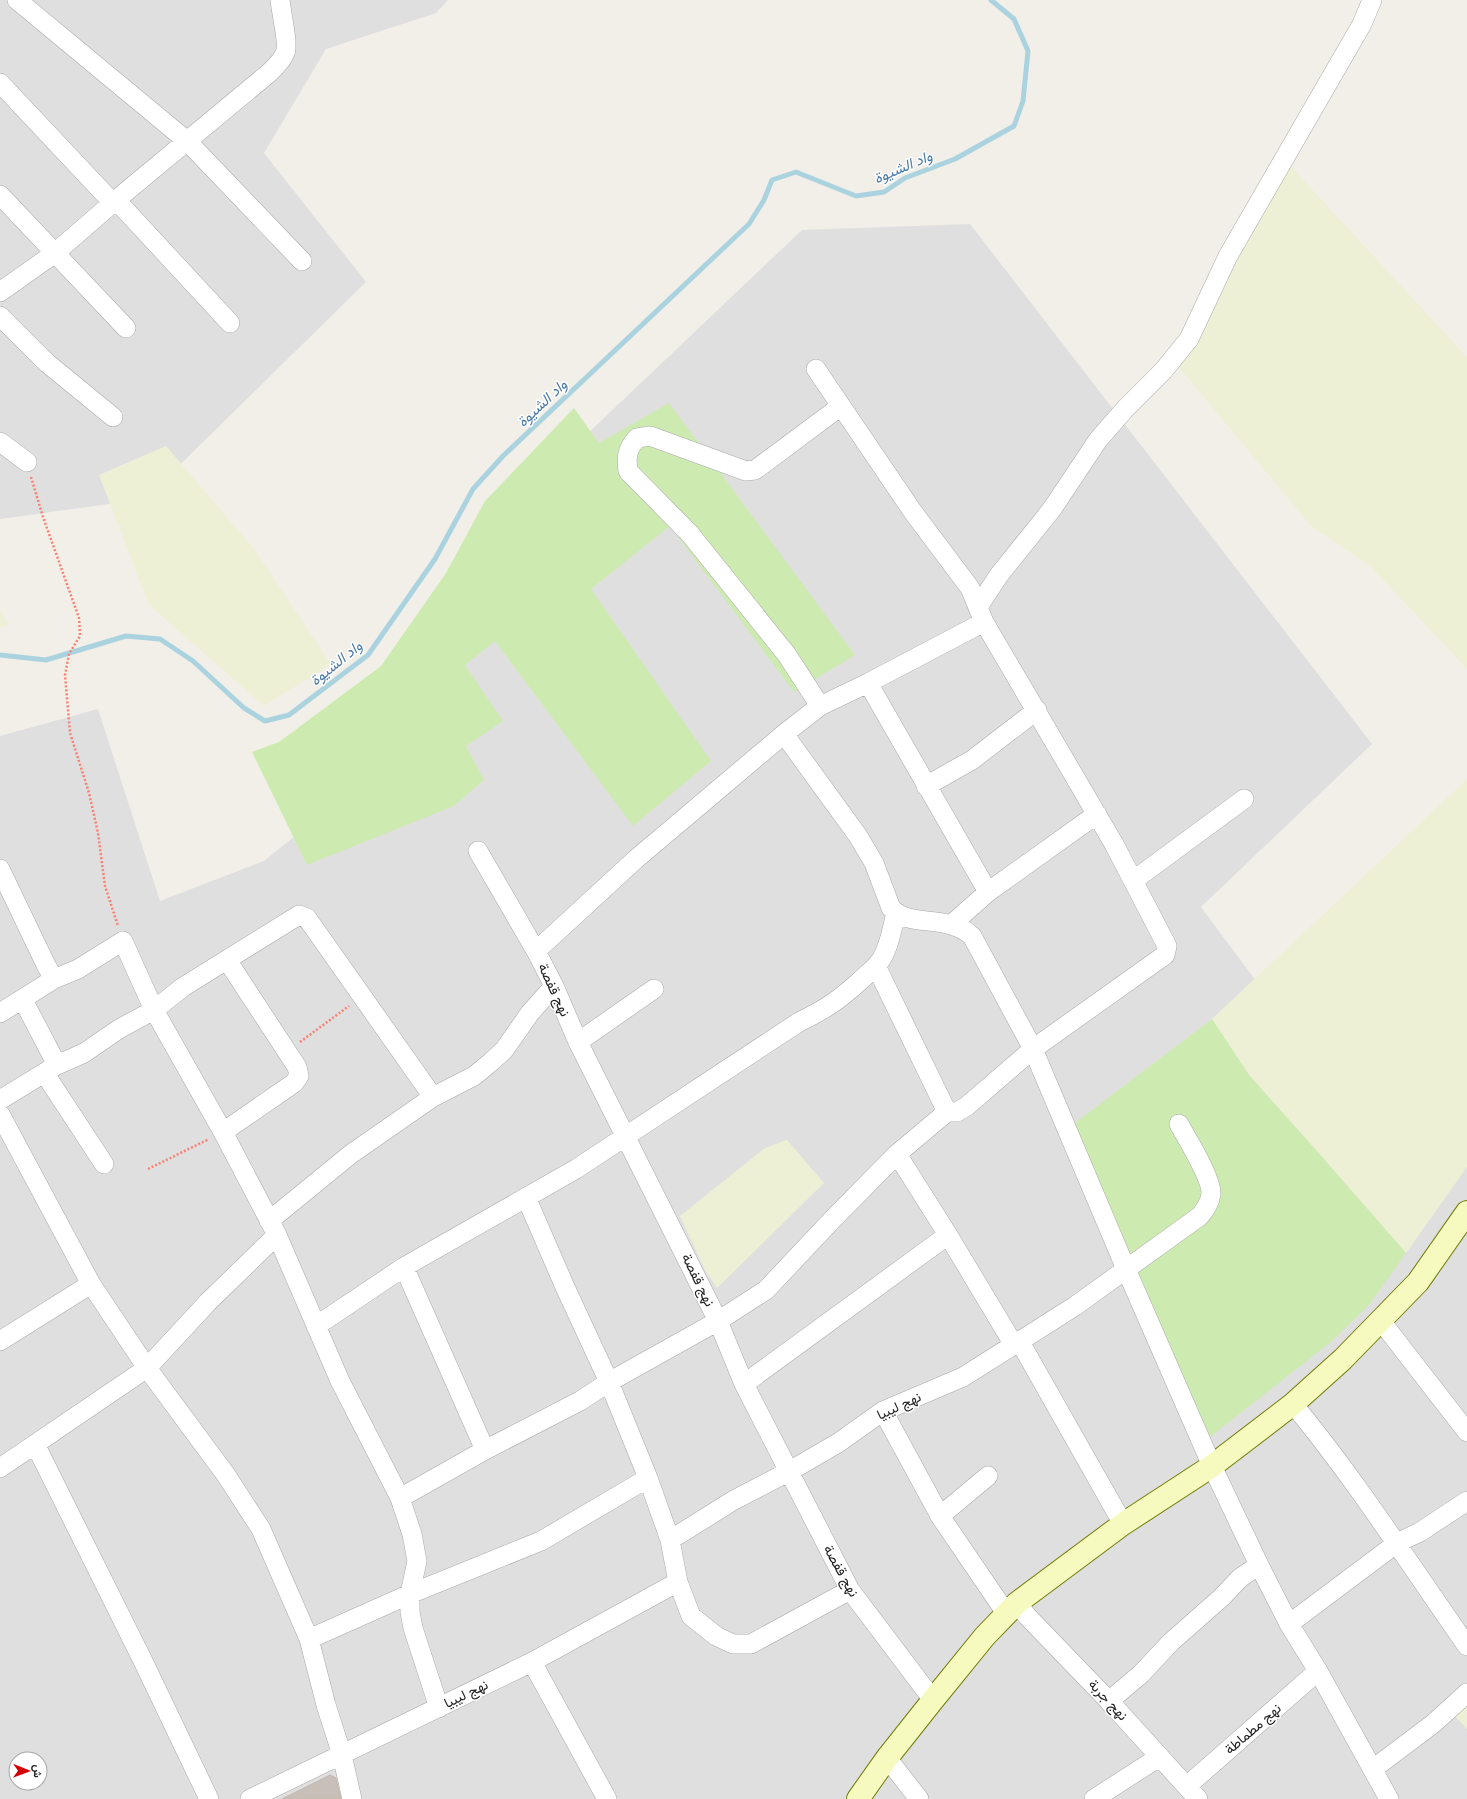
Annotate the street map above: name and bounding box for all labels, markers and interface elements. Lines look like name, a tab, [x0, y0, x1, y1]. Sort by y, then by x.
water label: واد الشيوة	[871, 147, 935, 187]
water label: واد الشيوة	[513, 375, 571, 431]
water label: واد الشيوة	[306, 636, 366, 689]
street label: نهج قفصة	[532, 961, 574, 1020]
street label: نهج قفصة	[676, 1251, 718, 1310]
street label: نهج ليبيا	[874, 1388, 925, 1425]
street label: نهج قفصة	[818, 1542, 862, 1601]
street label: نهج ليبيا	[441, 1676, 492, 1714]
street label: نهج جربة	[1083, 1676, 1131, 1725]
street label: نهج مطماطة	[1221, 1700, 1286, 1760]
north arrow	[8, 1751, 48, 1791]
text: ش	[31, 1764, 44, 1778]

